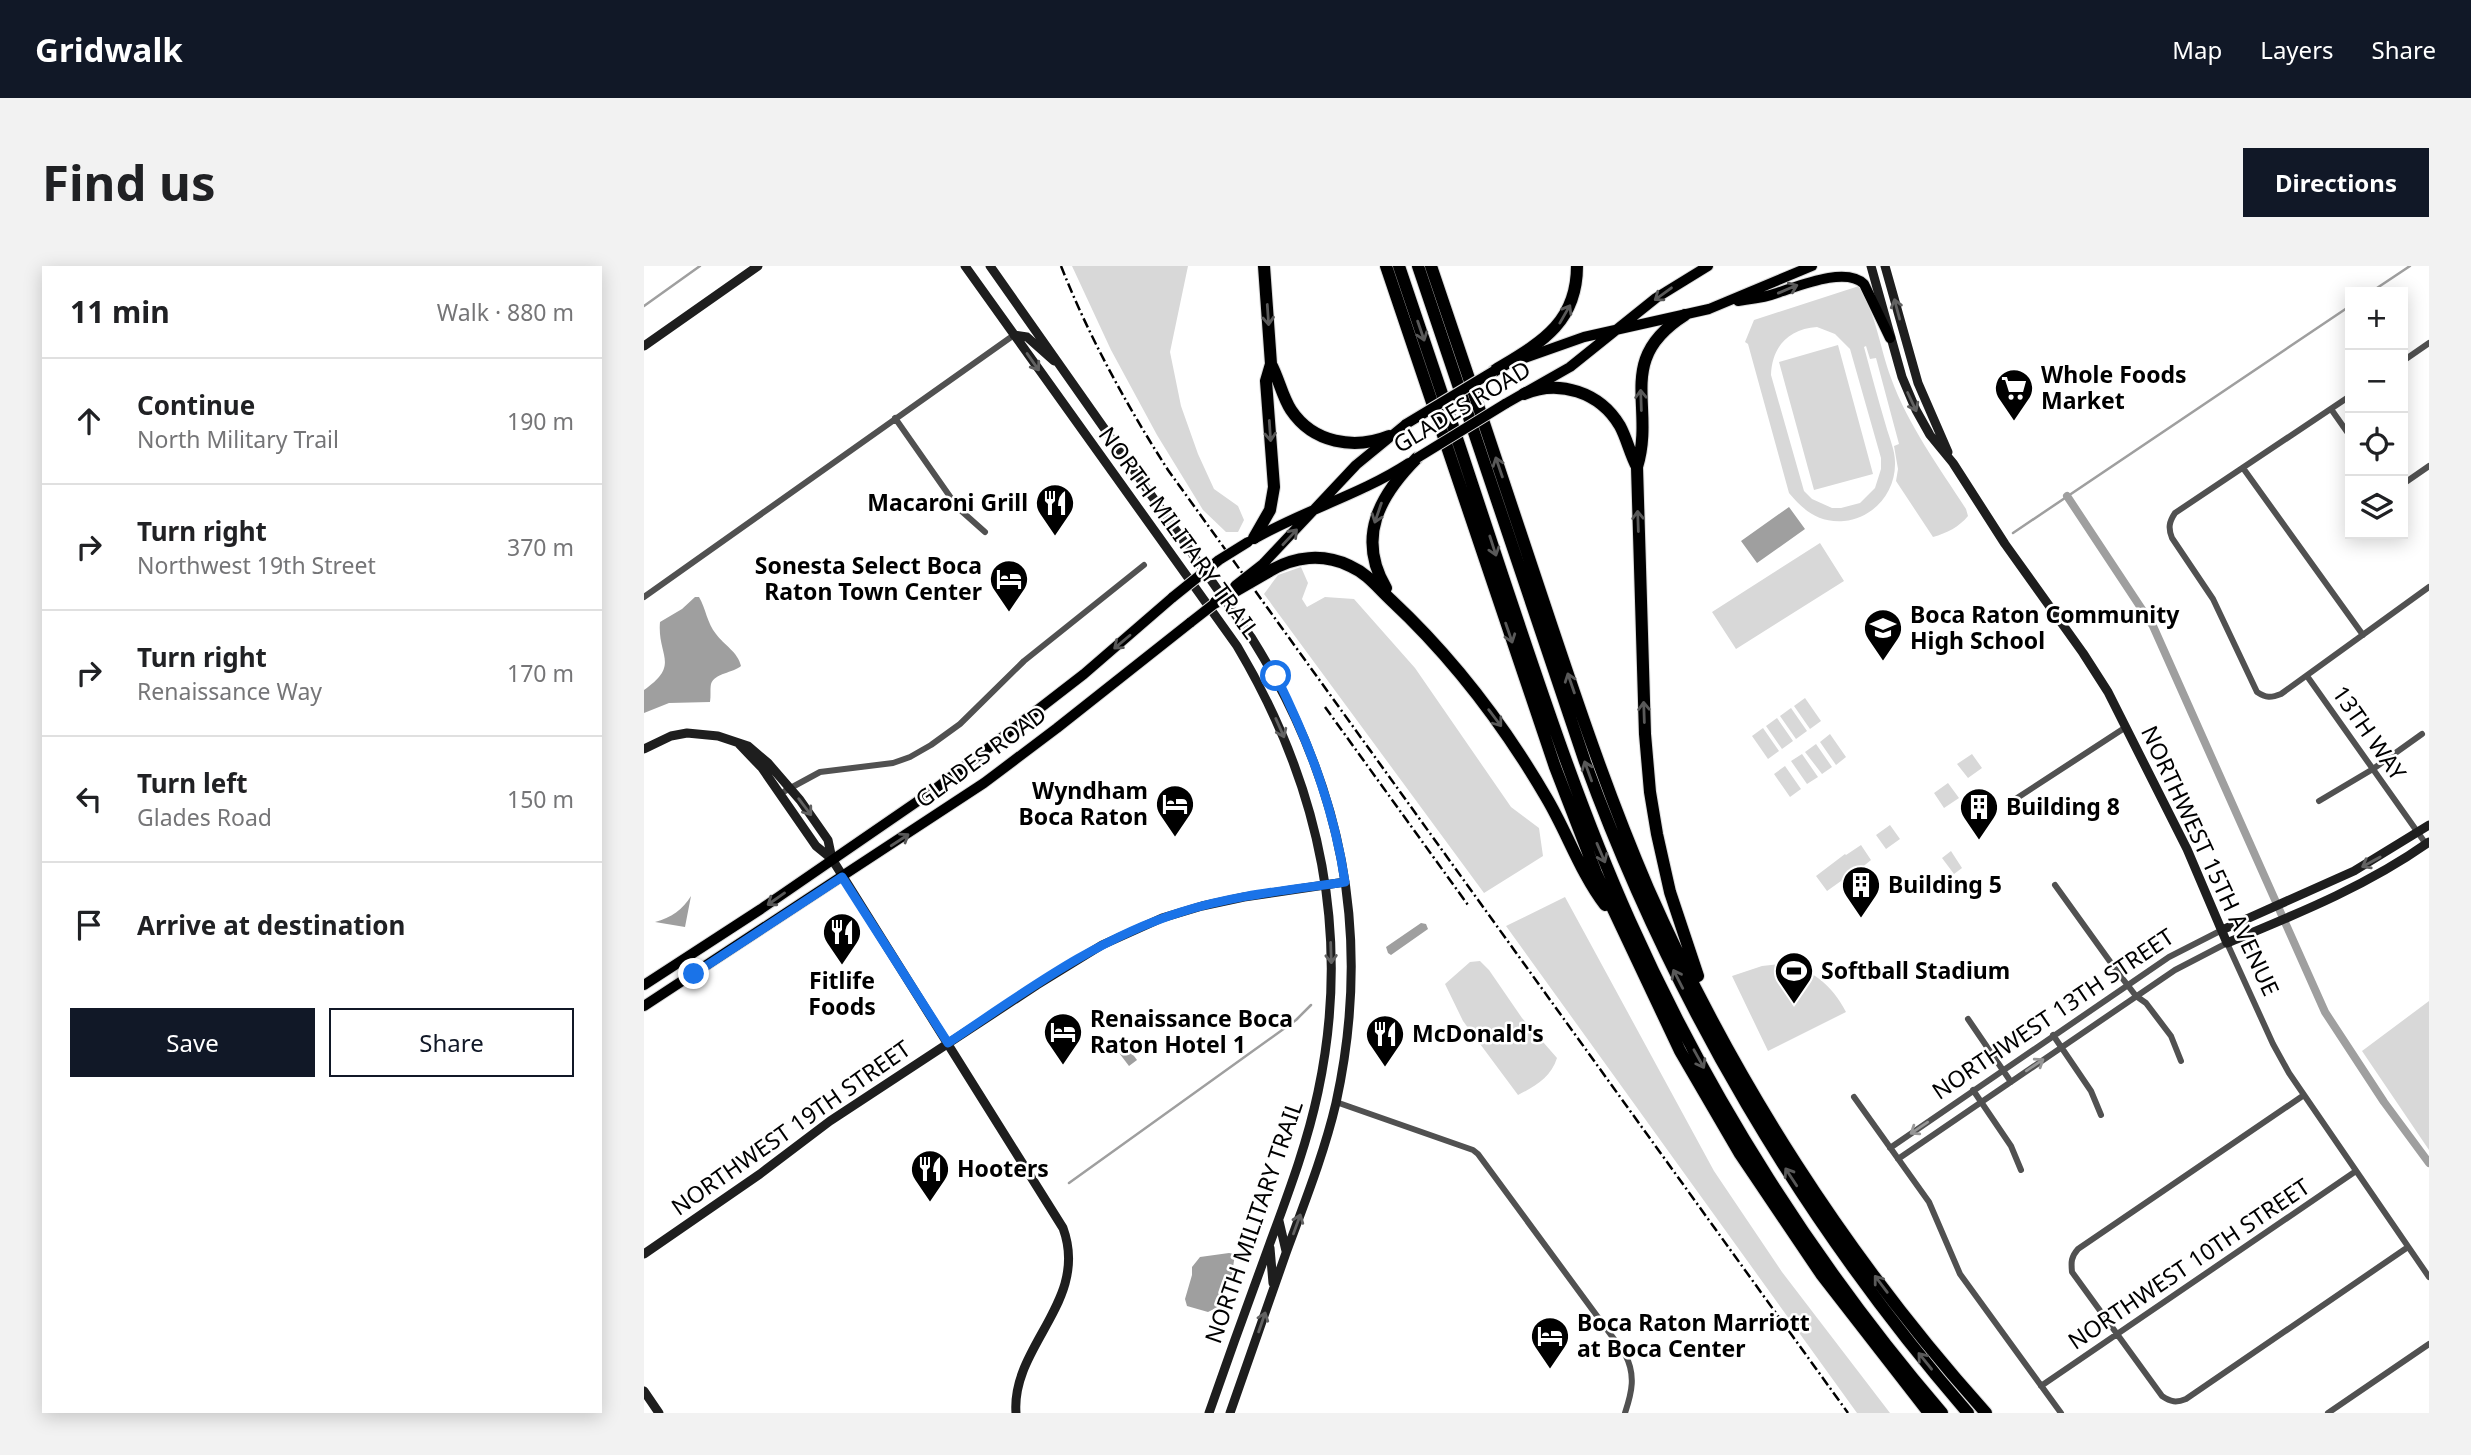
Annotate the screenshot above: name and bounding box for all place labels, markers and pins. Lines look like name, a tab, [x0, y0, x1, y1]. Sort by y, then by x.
place label: Whole Foods Market	[2041, 358, 2187, 416]
supermarket icon: Whole Foods Market	[1993, 367, 2035, 422]
restaurant icon: Macaroni Grill	[1034, 482, 1076, 537]
place label: Macaroni Grill	[867, 486, 1028, 518]
place label: Sonesta Select Boca Raton Town Center	[755, 549, 982, 607]
hotel icon: Sonesta Select Boca Raton Town Center	[988, 558, 1030, 613]
place label: Boca Raton Community High School	[1910, 598, 2180, 656]
school or university icon: Boca Raton Community High School	[1862, 607, 1904, 662]
place label: Wyndham Boca Raton	[1019, 774, 1148, 832]
hotel icon: Wyndham Boca Raton	[1154, 783, 1196, 838]
building icon: Building 8	[1958, 786, 2000, 841]
place label: Building 8	[2006, 790, 2120, 822]
building icon: Building 5	[1840, 864, 1882, 919]
place label: Building 5	[1888, 868, 2002, 900]
restaurant icon: Fitlife Foods	[821, 911, 863, 966]
sports icon: Softball Stadium	[1773, 950, 1815, 1005]
place label: Softball Stadium	[1821, 954, 2010, 986]
place label: Fitlife Foods	[808, 964, 876, 1022]
place label: Renaissance Boca Raton Hotel 1	[1090, 1002, 1293, 1060]
hotel icon: Renaissance Boca Raton Hotel 1	[1042, 1011, 1084, 1066]
restaurant icon: McDonald's	[1364, 1013, 1406, 1068]
place label: McDonald's	[1412, 1017, 1544, 1049]
restaurant icon: Hooters	[909, 1148, 951, 1203]
place label: Hooters	[957, 1152, 1049, 1184]
place label: Boca Raton Marriott at Boca Center	[1577, 1306, 1810, 1364]
hotel icon: Boca Raton Marriott at Boca Center	[1529, 1315, 1571, 1370]

